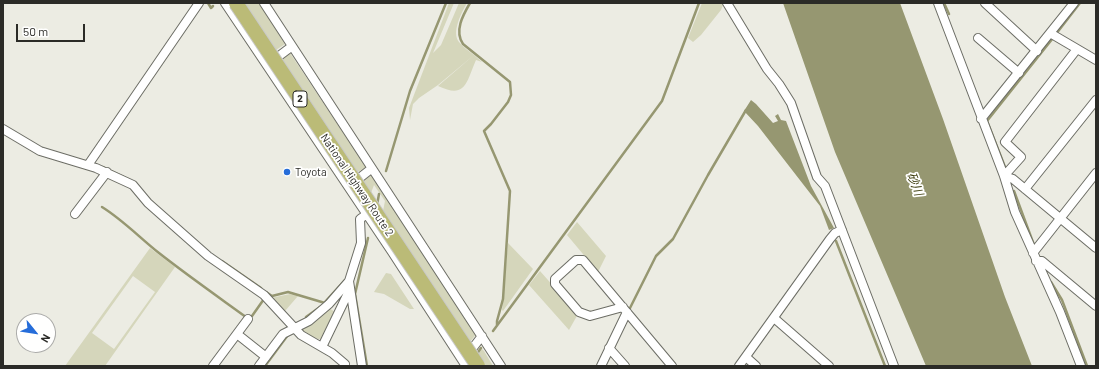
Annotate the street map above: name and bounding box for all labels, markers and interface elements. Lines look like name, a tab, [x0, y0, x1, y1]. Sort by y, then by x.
scale bar	[18, 16, 87, 42]
text: 50 m	[23, 24, 48, 38]
road number: 2	[293, 91, 307, 107]
street label: National Highway Route 2	[318, 131, 396, 239]
place label: Toyota	[295, 165, 327, 179]
marker: Toyota	[282, 167, 292, 177]
water label: 砂川	[904, 170, 926, 198]
north arrow	[16, 313, 56, 353]
text: N	[39, 332, 53, 345]

